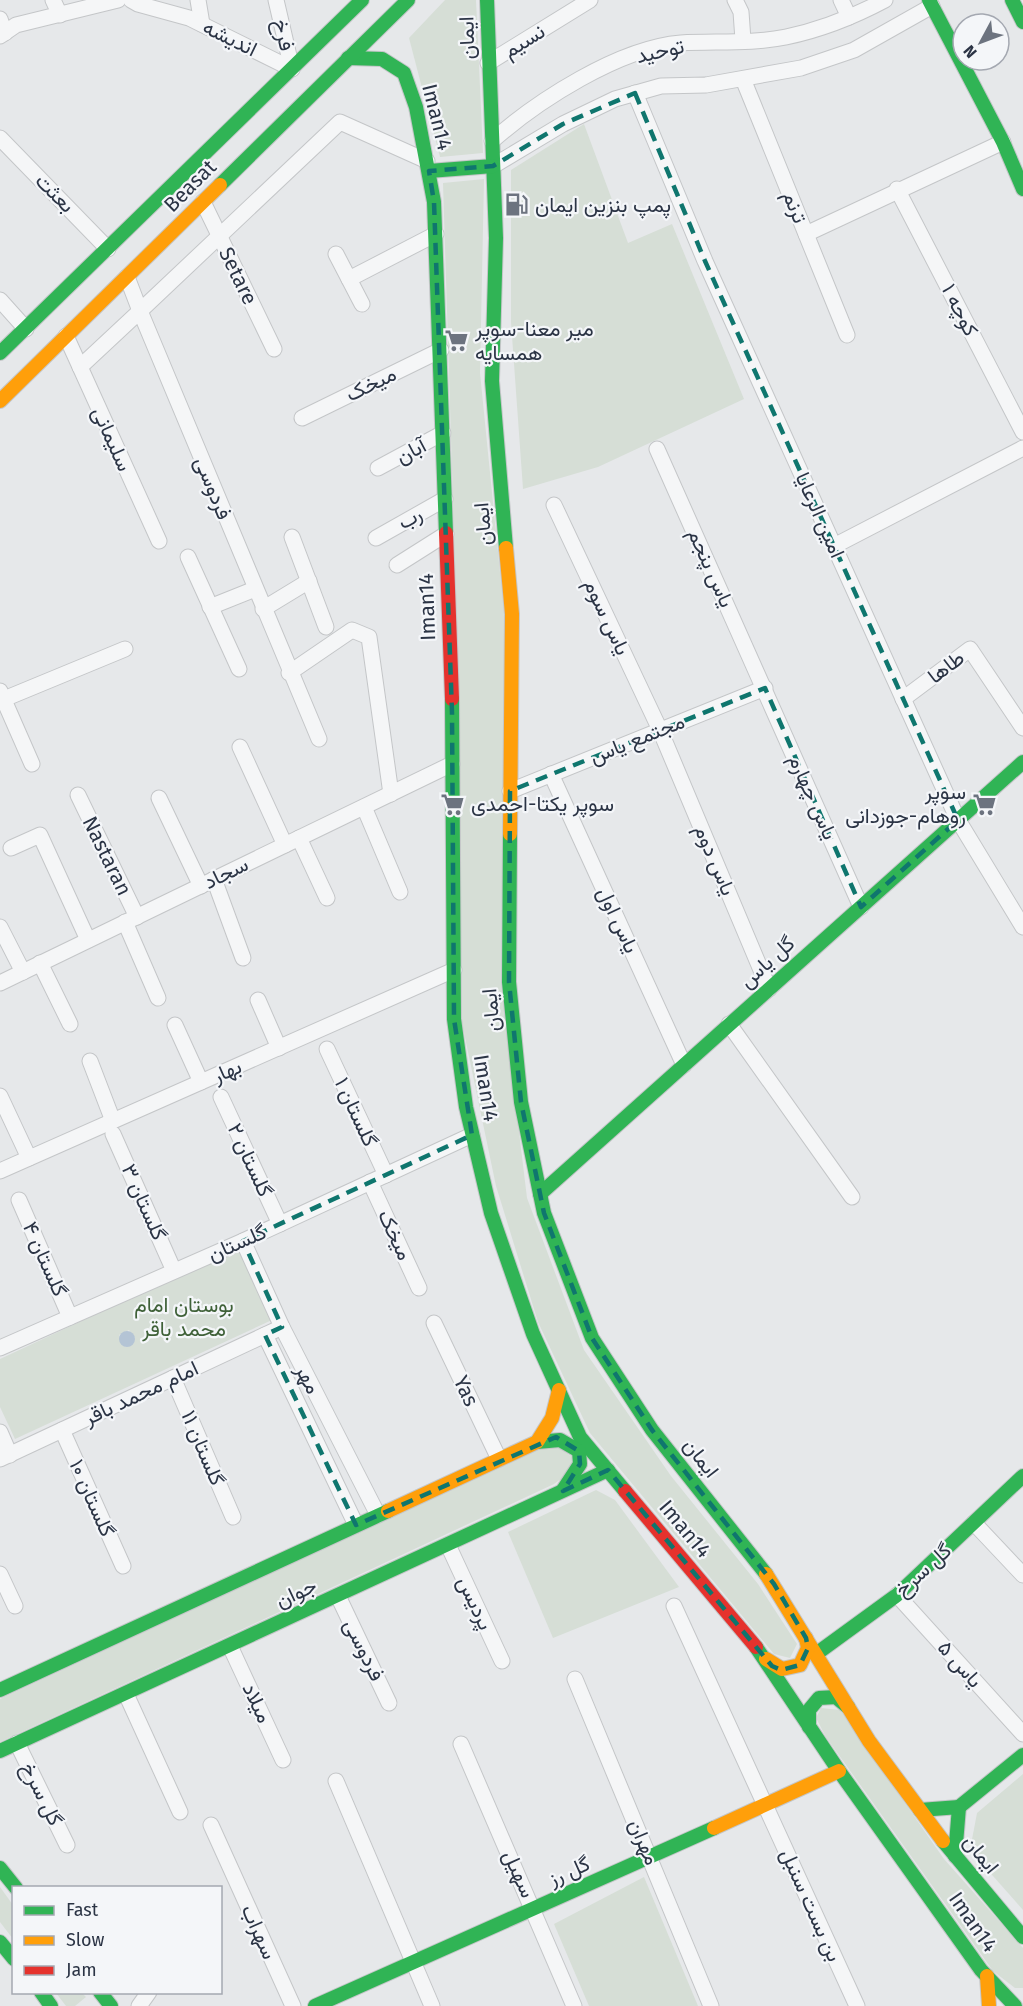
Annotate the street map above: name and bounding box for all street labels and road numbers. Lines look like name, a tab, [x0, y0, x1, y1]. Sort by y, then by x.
street label: اندیشه	[199, 14, 261, 62]
street label: ایمان	[453, 16, 481, 60]
street label: فرخ	[267, 17, 300, 54]
street label: نسیم	[498, 18, 550, 65]
street label: توحید	[633, 33, 687, 69]
street label: Iman14	[416, 81, 458, 153]
street label: Beasat	[158, 154, 222, 218]
street label: بعثت	[30, 168, 80, 218]
street label: ترنم	[776, 187, 813, 227]
street label: Setare	[213, 243, 263, 309]
street label: کوچه ۱	[935, 279, 984, 341]
street label: میخک	[342, 361, 400, 407]
street label: سلیمانی	[86, 403, 138, 475]
street label: آبان	[391, 431, 433, 470]
street label: فردوسی	[189, 453, 237, 523]
street label: امین الرعایا	[790, 468, 850, 562]
street label: رب	[393, 501, 427, 535]
street label: ایمان	[468, 501, 498, 547]
street label: یاس پنجم	[681, 524, 740, 612]
street label: Iman14	[413, 573, 441, 641]
street label: یاس سوم	[577, 575, 636, 660]
street label: طاها	[922, 645, 970, 689]
street label: مجتمع یاس	[586, 708, 689, 771]
street label: یاس چهارم	[782, 750, 843, 844]
street label: Nastaran	[77, 812, 137, 900]
street label: یاس دوم	[688, 821, 741, 900]
street label: سجاد	[199, 851, 253, 895]
street label: یاس اول	[591, 883, 645, 957]
street label: گل یاس	[734, 930, 800, 994]
street label: ایمان	[476, 987, 506, 1033]
street label: بهار	[207, 1053, 246, 1089]
street label: Iman14	[468, 1053, 504, 1123]
street label: گلستان ۱	[329, 1073, 383, 1151]
street label: گلستان ۲	[222, 1119, 278, 1201]
street label: گلستان ۳	[116, 1160, 172, 1244]
street label: میخک	[372, 1206, 418, 1264]
street label: گلستان ۴	[17, 1218, 73, 1300]
street label: گلستان	[204, 1219, 270, 1267]
street label: امام محمد باقر	[79, 1355, 203, 1432]
street label: مهر	[289, 1359, 326, 1398]
street label: Yas	[448, 1371, 484, 1411]
street label: گلستان ۱۱	[176, 1406, 230, 1490]
street label: ایمان	[677, 1433, 725, 1483]
street label: گلستان ۱۰	[63, 1455, 121, 1541]
street label: Iman14	[653, 1495, 717, 1563]
street label: گل سرخ	[889, 1538, 958, 1603]
street label: جوان	[271, 1572, 321, 1614]
street label: پردیس	[450, 1572, 499, 1634]
street label: فردوسی	[338, 1615, 390, 1685]
street label: یاس ۵	[932, 1635, 988, 1693]
street label: میلاد	[236, 1679, 278, 1727]
street label: گل سرخ	[15, 1758, 69, 1831]
street label: مهران	[623, 1815, 665, 1869]
street label: ایمان	[957, 1829, 1005, 1879]
street label: بن بست سنبل	[775, 1844, 847, 1966]
street label: سهیل	[497, 1846, 541, 1902]
street label: گل رز	[543, 1850, 594, 1892]
street label: Iman14	[943, 1887, 1003, 1957]
street label: سهراب	[236, 1901, 282, 1963]

